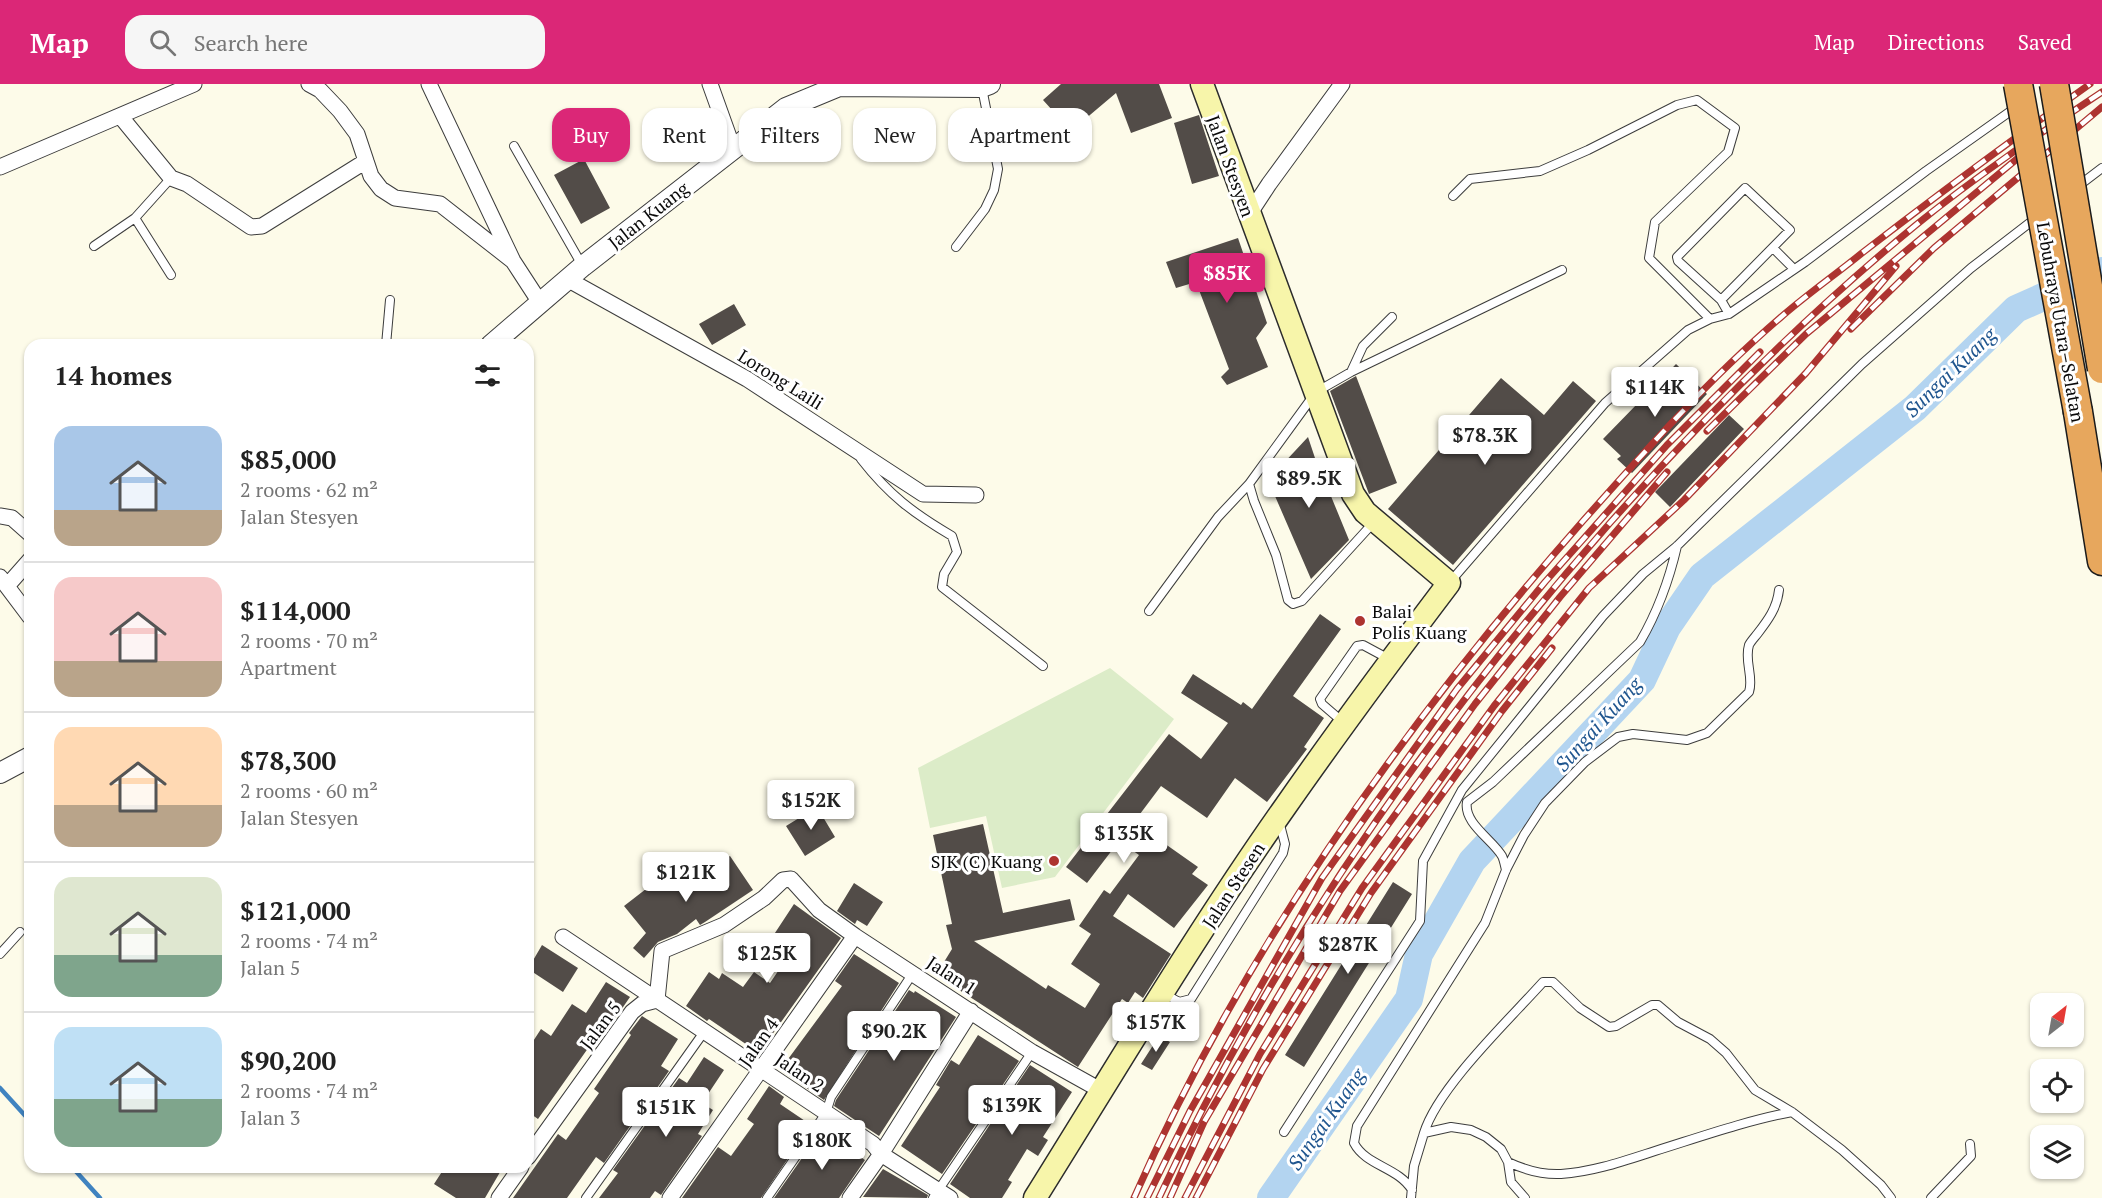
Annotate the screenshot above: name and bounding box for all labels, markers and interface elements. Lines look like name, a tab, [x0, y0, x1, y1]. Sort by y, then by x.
search box	[125, 15, 545, 69]
text: Map	[30, 24, 89, 61]
icon: search	[146, 26, 179, 59]
text: Search here	[194, 28, 308, 57]
text: Map	[1814, 28, 1855, 56]
text: Directions	[1888, 28, 1985, 56]
text: Saved	[2018, 28, 2072, 56]
chip: Buy	[552, 108, 630, 162]
chip: Rent	[642, 108, 727, 162]
chip: Filters	[739, 108, 841, 162]
chip: New	[853, 108, 936, 162]
chip: Apartment	[948, 108, 1092, 162]
street label: Jalan Stesyen	[1202, 112, 1261, 220]
street label: Jalan Kuang	[603, 176, 694, 254]
street label: Lebuhraya Utara–Selatan	[2032, 220, 2090, 424]
pin: $85K	[1191, 253, 1263, 304]
text: $85K	[1203, 259, 1251, 286]
water label: Sungai Kuang	[1898, 320, 2003, 423]
street label: Lorong Laili	[734, 343, 828, 415]
text: 14 homes	[54, 358, 172, 392]
icon: filters	[471, 359, 504, 392]
pin: $114K	[1613, 367, 1697, 418]
text: $114K	[1625, 373, 1685, 400]
pin: $78.3K	[1436, 415, 1534, 466]
text: $78.3K	[1452, 421, 1518, 448]
text: $85,000	[240, 442, 336, 476]
icon: home	[102, 450, 174, 522]
pin: $89.5K	[1260, 458, 1358, 509]
text: $89.5K	[1276, 464, 1342, 491]
text: 2 rooms · 62 m²	[240, 476, 378, 503]
text: Jalan Stesyen	[240, 503, 358, 530]
text: $114,000	[240, 593, 351, 627]
place label: Balai Polis Kuang	[1372, 599, 1467, 644]
icon: home	[102, 601, 174, 673]
marker: Balai Polis Kuang	[1353, 614, 1367, 628]
text: 2 rooms · 70 m²	[240, 627, 378, 654]
text: Apartment	[240, 654, 337, 681]
water label: Sungai Kuang	[1548, 670, 1648, 777]
text: $78,300	[240, 743, 336, 777]
icon: home	[102, 751, 174, 823]
text: 2 rooms · 60 m²	[240, 777, 378, 804]
pin: $152K	[769, 780, 853, 831]
text: $152K	[781, 786, 841, 813]
text: Jalan Stesyen	[240, 804, 358, 831]
pin: $135K	[1082, 813, 1166, 864]
text: $135K	[1094, 819, 1154, 846]
street label: Jalan Stesen	[1196, 837, 1270, 933]
place label: SJK (C) Kuang	[931, 849, 1043, 873]
pin: $121K	[644, 852, 728, 903]
marker: SJK (C) Kuang	[1047, 854, 1061, 868]
text: $121K	[656, 858, 716, 885]
text: $121,000	[240, 893, 351, 927]
icon: home	[102, 901, 174, 973]
pin: $287K	[1306, 924, 1390, 975]
text: 2 rooms · 74 m²	[240, 927, 378, 954]
text: $287K	[1318, 930, 1378, 957]
pin: $125K	[725, 933, 809, 984]
text: $125K	[737, 939, 797, 966]
street label: Jalan 1	[923, 950, 981, 1000]
text: Jalan 5	[240, 954, 300, 981]
north arrow	[2030, 993, 2084, 1047]
map controls	[2030, 993, 2084, 1179]
street label: Jalan 5	[574, 996, 626, 1054]
pin: $157K	[1114, 1002, 1198, 1053]
text: $157K	[1126, 1008, 1186, 1035]
pin: $90.2K	[845, 1011, 943, 1062]
street label: Jalan 4	[733, 1013, 784, 1071]
text: $90.2K	[861, 1017, 927, 1044]
text: $90,200	[240, 1043, 336, 1077]
street label: Jalan 2	[771, 1047, 829, 1097]
icon: home	[102, 1051, 174, 1123]
button: locate	[2030, 1059, 2084, 1113]
water label: Sungai Kuang	[1281, 1062, 1372, 1175]
text: 2 rooms · 74 m²	[240, 1077, 378, 1104]
pin: $139K	[970, 1085, 1054, 1136]
pin: $151K	[624, 1087, 708, 1138]
text: $139K	[982, 1091, 1042, 1118]
text: $151K	[636, 1093, 696, 1120]
text: Jalan 3	[240, 1104, 300, 1131]
pin: $180K	[780, 1120, 864, 1171]
button: layers	[2030, 1125, 2084, 1179]
text: $180K	[792, 1126, 852, 1153]

